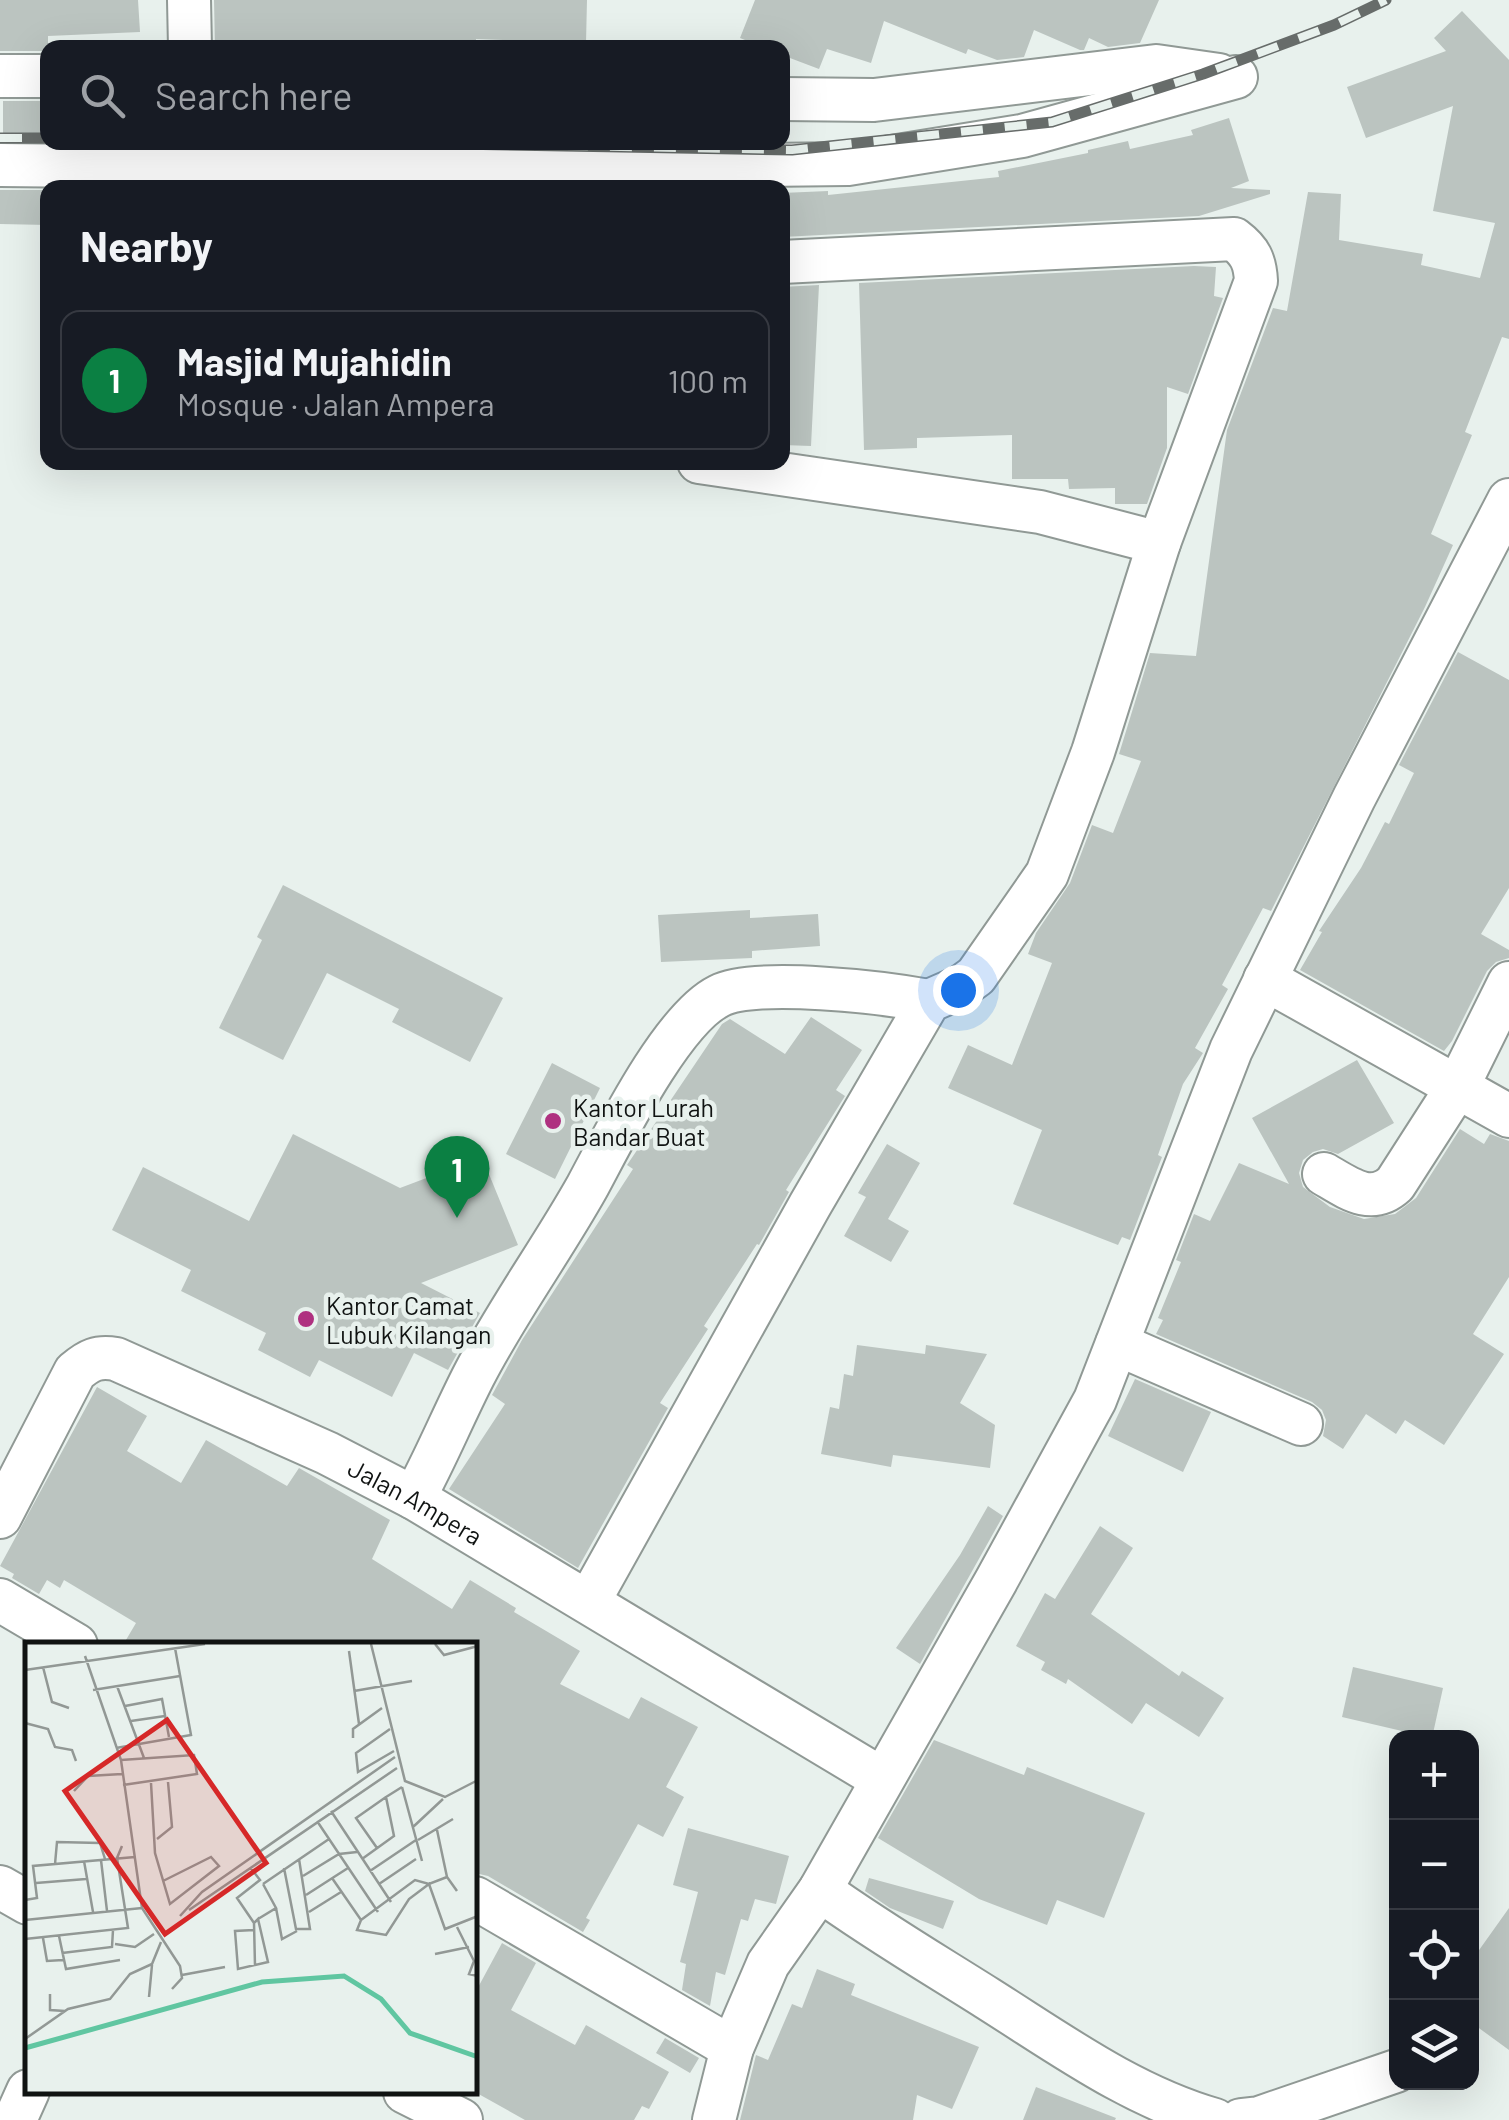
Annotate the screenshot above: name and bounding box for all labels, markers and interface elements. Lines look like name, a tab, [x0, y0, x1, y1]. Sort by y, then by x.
search box	[40, 40, 790, 150]
icon: search	[75, 68, 130, 123]
text: Search here	[155, 72, 353, 118]
text: Nearby	[80, 220, 213, 270]
text: Masjid Mujahidin	[177, 338, 452, 384]
text: 1	[109, 361, 120, 399]
text: 100 m	[668, 361, 748, 399]
text: Mosque · Jalan Ampera	[177, 384, 495, 422]
your location	[933, 965, 984, 1016]
place label: Kantor Lurah Bandar Buat	[573, 1092, 714, 1151]
marker: Kantor Lurah Bandar Buat	[542, 1110, 564, 1132]
pin: 1	[424, 1136, 490, 1218]
place label: Kantor Camat Lubuk Kilangan	[326, 1290, 491, 1349]
marker: Kantor Camat Lubuk Kilangan	[295, 1308, 317, 1330]
street label: Jalan Ampera	[344, 1452, 488, 1551]
inset map	[25, 1642, 478, 2095]
map controls	[1389, 1730, 1479, 2090]
button: +	[1389, 1730, 1479, 1820]
button: −	[1389, 1820, 1479, 1910]
button: locate	[1389, 1910, 1479, 2000]
button: layers	[1389, 2000, 1479, 2090]

